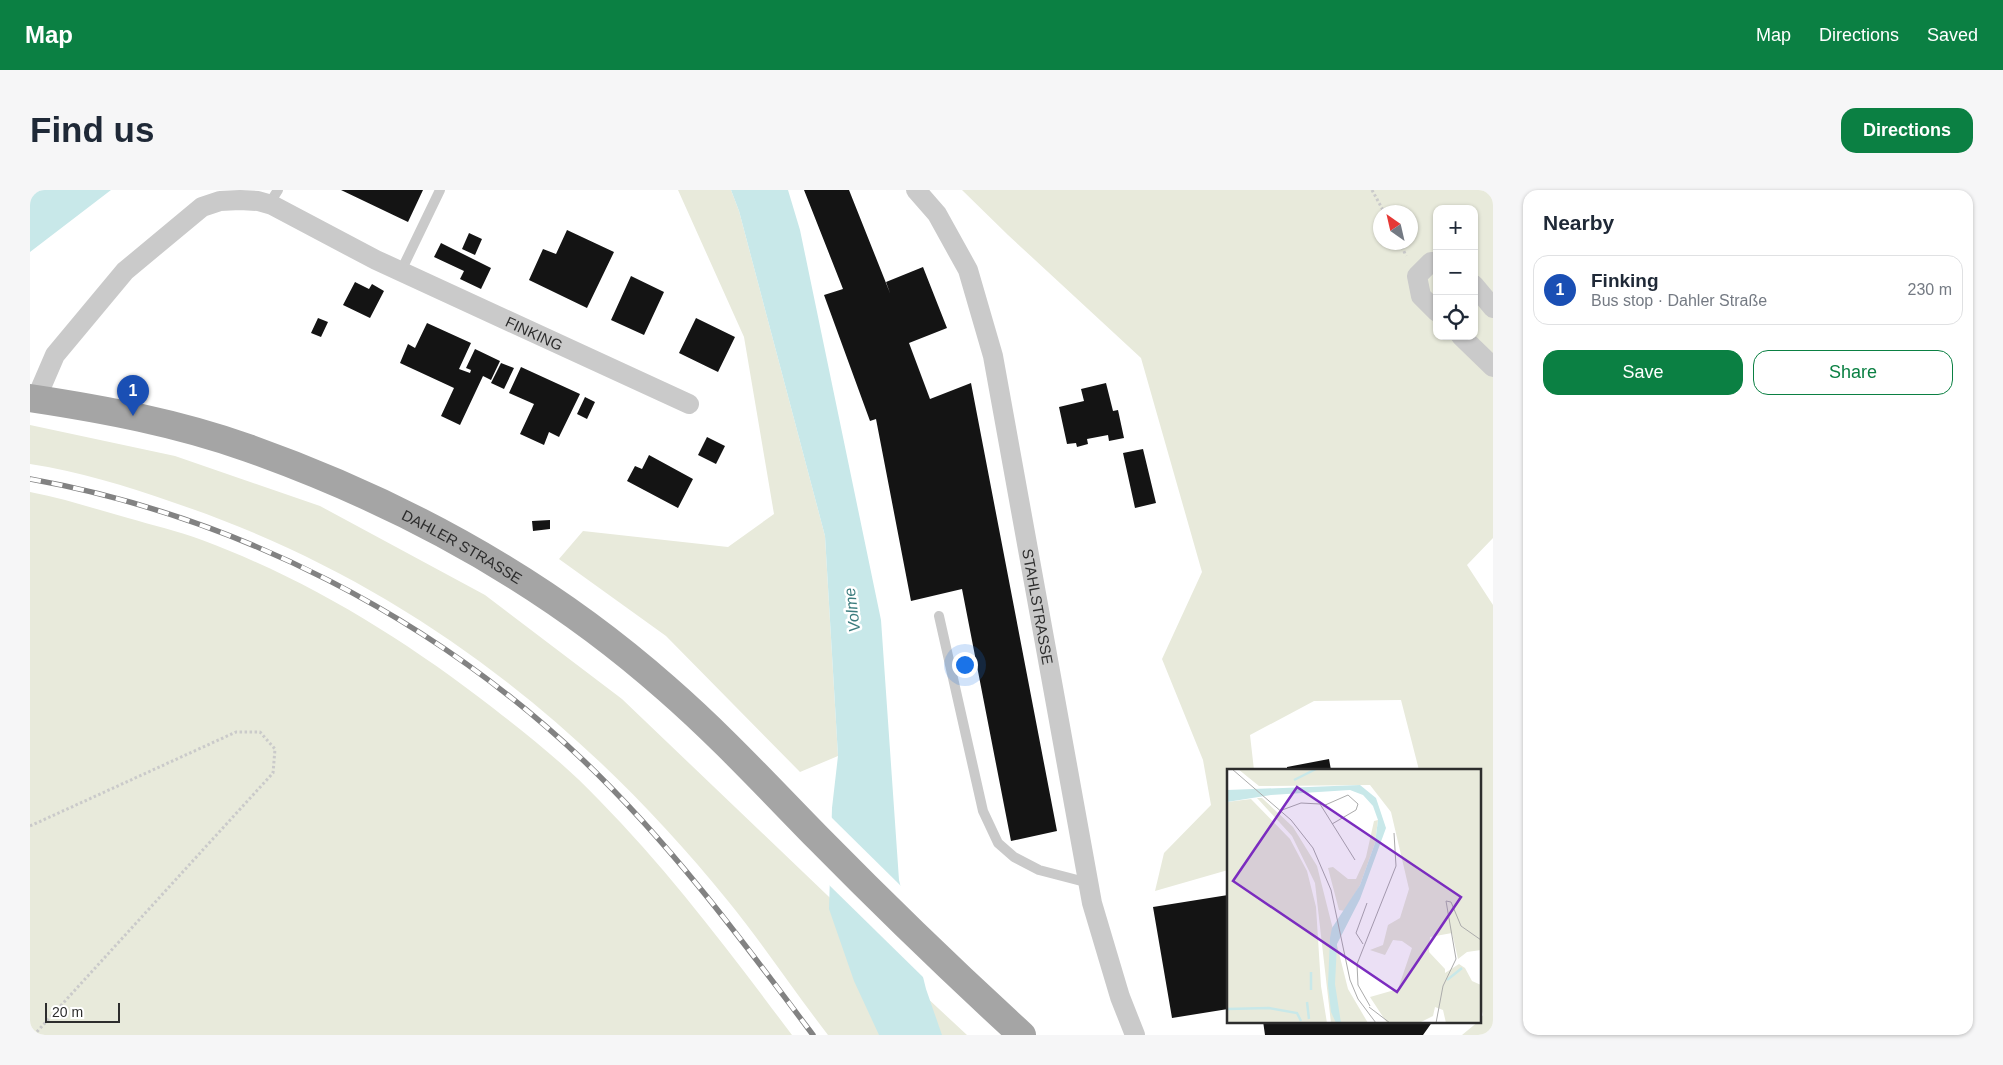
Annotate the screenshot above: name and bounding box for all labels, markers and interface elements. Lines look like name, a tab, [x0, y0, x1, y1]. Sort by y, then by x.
text: Map	[25, 21, 73, 48]
text: Map	[1756, 25, 1791, 45]
text: Directions	[1819, 25, 1899, 45]
text: Saved	[1927, 25, 1978, 45]
button: Directions	[1841, 108, 1973, 153]
text: Find us	[30, 110, 154, 149]
north arrow	[1373, 205, 1418, 250]
map controls	[1433, 205, 1478, 340]
button: +	[1433, 205, 1478, 250]
text: Nearby	[1543, 211, 1614, 234]
button: −	[1433, 250, 1478, 295]
text: Finking	[1591, 270, 1659, 291]
text: 1	[1556, 281, 1564, 298]
text: 230 m	[1908, 281, 1952, 298]
text: Bus stop · Dahler Straße	[1591, 292, 1767, 309]
button: locate	[1433, 295, 1478, 340]
street label: FINKING	[503, 312, 566, 353]
button: Save	[1543, 350, 1743, 395]
button: Share	[1753, 350, 1953, 395]
pin: 1	[117, 375, 149, 416]
street label: DAHLER STRASSE	[399, 506, 525, 587]
street label: STAHLSTRASSE	[1020, 547, 1057, 666]
water label: Volme	[841, 587, 863, 633]
your location	[952, 652, 978, 678]
inset map	[1227, 769, 1480, 1022]
scale bar	[45, 1000, 120, 1023]
text: 20 m	[52, 1004, 83, 1020]

